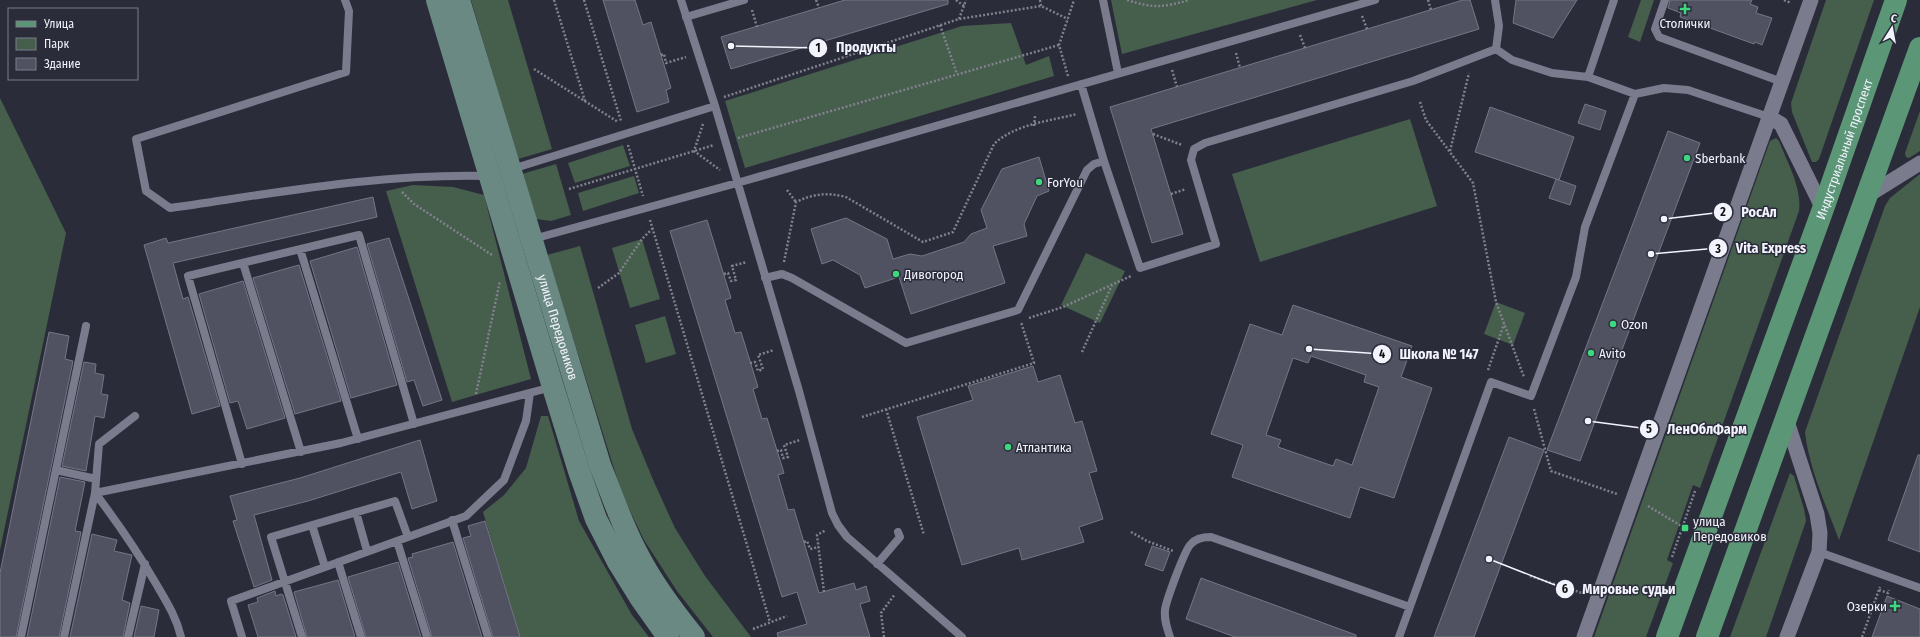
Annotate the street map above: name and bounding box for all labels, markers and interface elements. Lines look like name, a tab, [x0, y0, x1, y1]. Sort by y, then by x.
marker: Столички	[1680, 4, 1690, 14]
legend	[8, 8, 138, 80]
north arrow	[1872, 8, 1912, 48]
text: С	[1890, 12, 1898, 26]
place label: Столички	[1660, 16, 1710, 31]
text: Улица	[43, 17, 74, 31]
callout: Продукты	[808, 35, 904, 61]
text: Парк	[44, 37, 70, 51]
text: Продукты	[836, 39, 896, 56]
text: 1	[815, 41, 821, 55]
text: Здание	[44, 57, 80, 71]
street label: Индустриальный проспект	[1813, 76, 1876, 221]
place label: Sberbank	[1695, 151, 1746, 166]
marker: Sberbank	[1682, 153, 1692, 163]
place label: ForYou	[1047, 175, 1083, 190]
marker: ForYou	[1034, 177, 1044, 187]
callout: РосАл	[1713, 199, 1784, 225]
text: РосАл	[1741, 204, 1777, 221]
text: 2	[1719, 205, 1726, 219]
callout: Vita Express	[1708, 235, 1814, 261]
text: Vita Express	[1735, 240, 1806, 257]
text: 3	[1714, 242, 1721, 256]
place label: Дивогород	[903, 267, 964, 282]
marker: Дивогород	[891, 269, 901, 279]
street label: улица Передовиков	[535, 273, 581, 382]
place label: Ozon	[1621, 317, 1648, 332]
marker: Ozon	[1608, 319, 1618, 329]
callout: Школа № 147	[1372, 341, 1487, 367]
text: Школа № 147	[1400, 346, 1478, 363]
place label: Avito	[1599, 346, 1626, 361]
text: 4	[1379, 347, 1385, 361]
marker: Avito	[1586, 348, 1596, 358]
callout: ЛенОблФарм	[1639, 416, 1755, 442]
text: ЛенОблФарм	[1667, 421, 1747, 438]
text: 5	[1646, 422, 1652, 436]
place label: Атлантика	[1016, 440, 1072, 455]
marker: Атлантика	[1003, 442, 1013, 452]
place label: улица Передовиков	[1693, 514, 1767, 544]
marker: улица Передовиков	[1680, 523, 1690, 533]
callout: Мировые судьи	[1555, 576, 1684, 602]
text: Мировые судьи	[1582, 581, 1676, 598]
text: 6	[1562, 582, 1568, 596]
place label: Озерки	[1847, 599, 1887, 614]
marker: Озерки	[1890, 601, 1900, 611]

